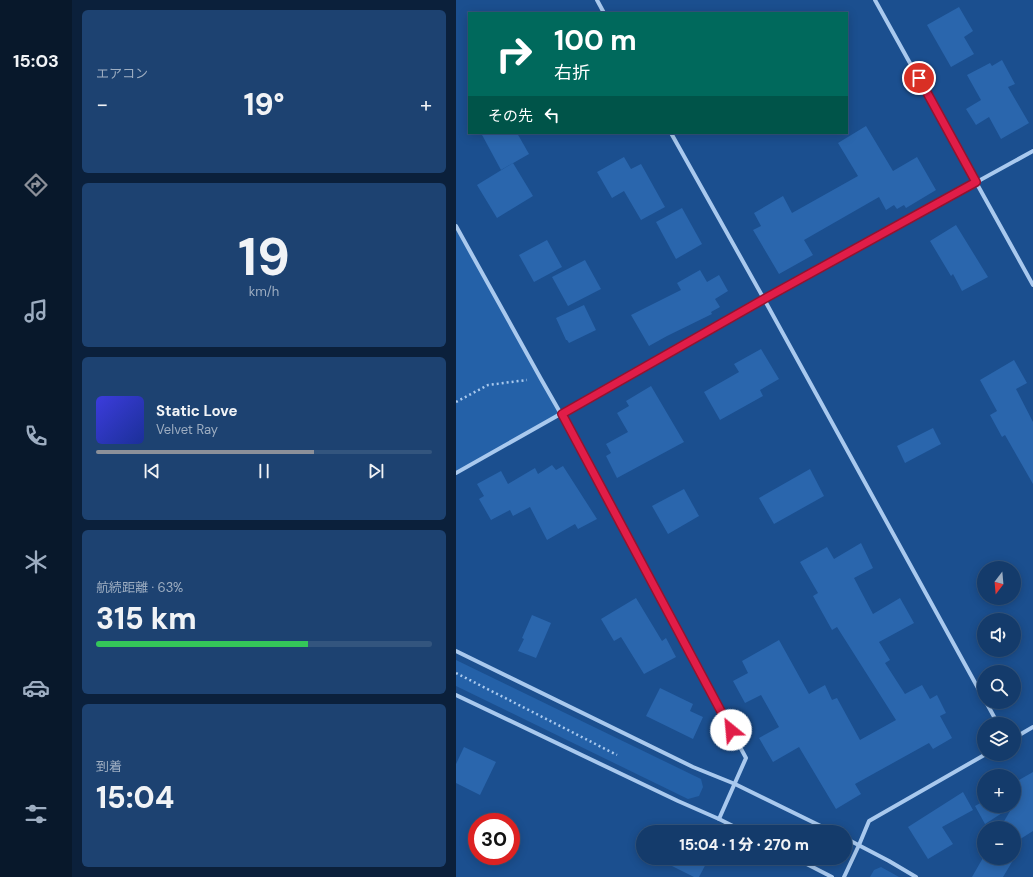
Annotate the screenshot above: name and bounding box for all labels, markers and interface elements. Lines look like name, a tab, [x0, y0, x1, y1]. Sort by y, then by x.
text: 100 m	[554, 22, 637, 59]
icon: right	[488, 28, 540, 80]
text: 15:03	[13, 49, 59, 73]
text: 右折	[554, 61, 590, 85]
pin	[902, 61, 936, 95]
text: エアコン	[96, 65, 148, 82]
icon: arrive	[908, 67, 930, 89]
text: 19°	[243, 85, 285, 124]
text: −	[96, 90, 108, 119]
text: +	[420, 90, 432, 119]
icon: left	[541, 104, 563, 126]
text: その先	[488, 106, 533, 126]
icon: directions	[22, 171, 50, 199]
text: 19	[238, 223, 290, 291]
text: km/h	[249, 283, 279, 300]
icon: music	[22, 297, 50, 325]
text: Static Love	[156, 401, 237, 421]
text: Velvet Ray	[156, 421, 218, 438]
icon: phone	[22, 422, 50, 450]
icon: previous	[141, 460, 163, 482]
icon: pause	[253, 460, 275, 482]
icon: next	[365, 460, 387, 482]
icon: climate	[22, 548, 50, 576]
north arrow	[977, 561, 1021, 605]
map controls	[977, 561, 1021, 865]
text: 航続距離 · 63%	[96, 579, 183, 596]
text: 315 km	[96, 599, 197, 638]
button: sound	[977, 613, 1021, 657]
button: search	[977, 665, 1021, 709]
icon: car	[22, 674, 50, 702]
position arrow	[710, 709, 752, 751]
button: layers	[977, 717, 1021, 761]
text: 到着	[96, 758, 122, 775]
button: +	[977, 769, 1021, 813]
text: 15:04	[96, 778, 174, 817]
icon: filters	[22, 800, 50, 828]
speed limit sign: 30	[468, 813, 520, 865]
button: −	[977, 821, 1021, 865]
text: 15:04 · 1 分 · 270 m	[679, 835, 809, 855]

